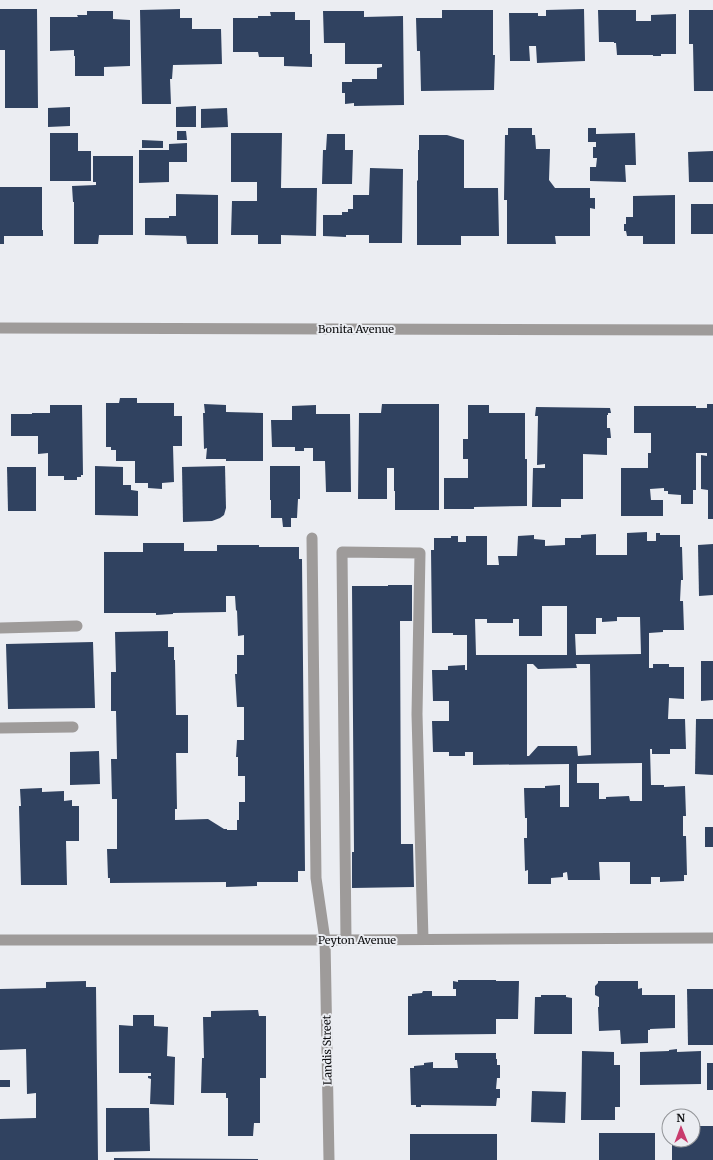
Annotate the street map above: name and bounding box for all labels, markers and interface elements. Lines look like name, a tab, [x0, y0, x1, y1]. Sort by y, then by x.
street label: Bonita Avenue	[318, 322, 394, 336]
street label: Peyton Avenue	[318, 933, 396, 947]
street label: Landis Street	[319, 1014, 335, 1085]
north arrow	[661, 1108, 701, 1148]
text: N	[676, 1111, 686, 1125]

